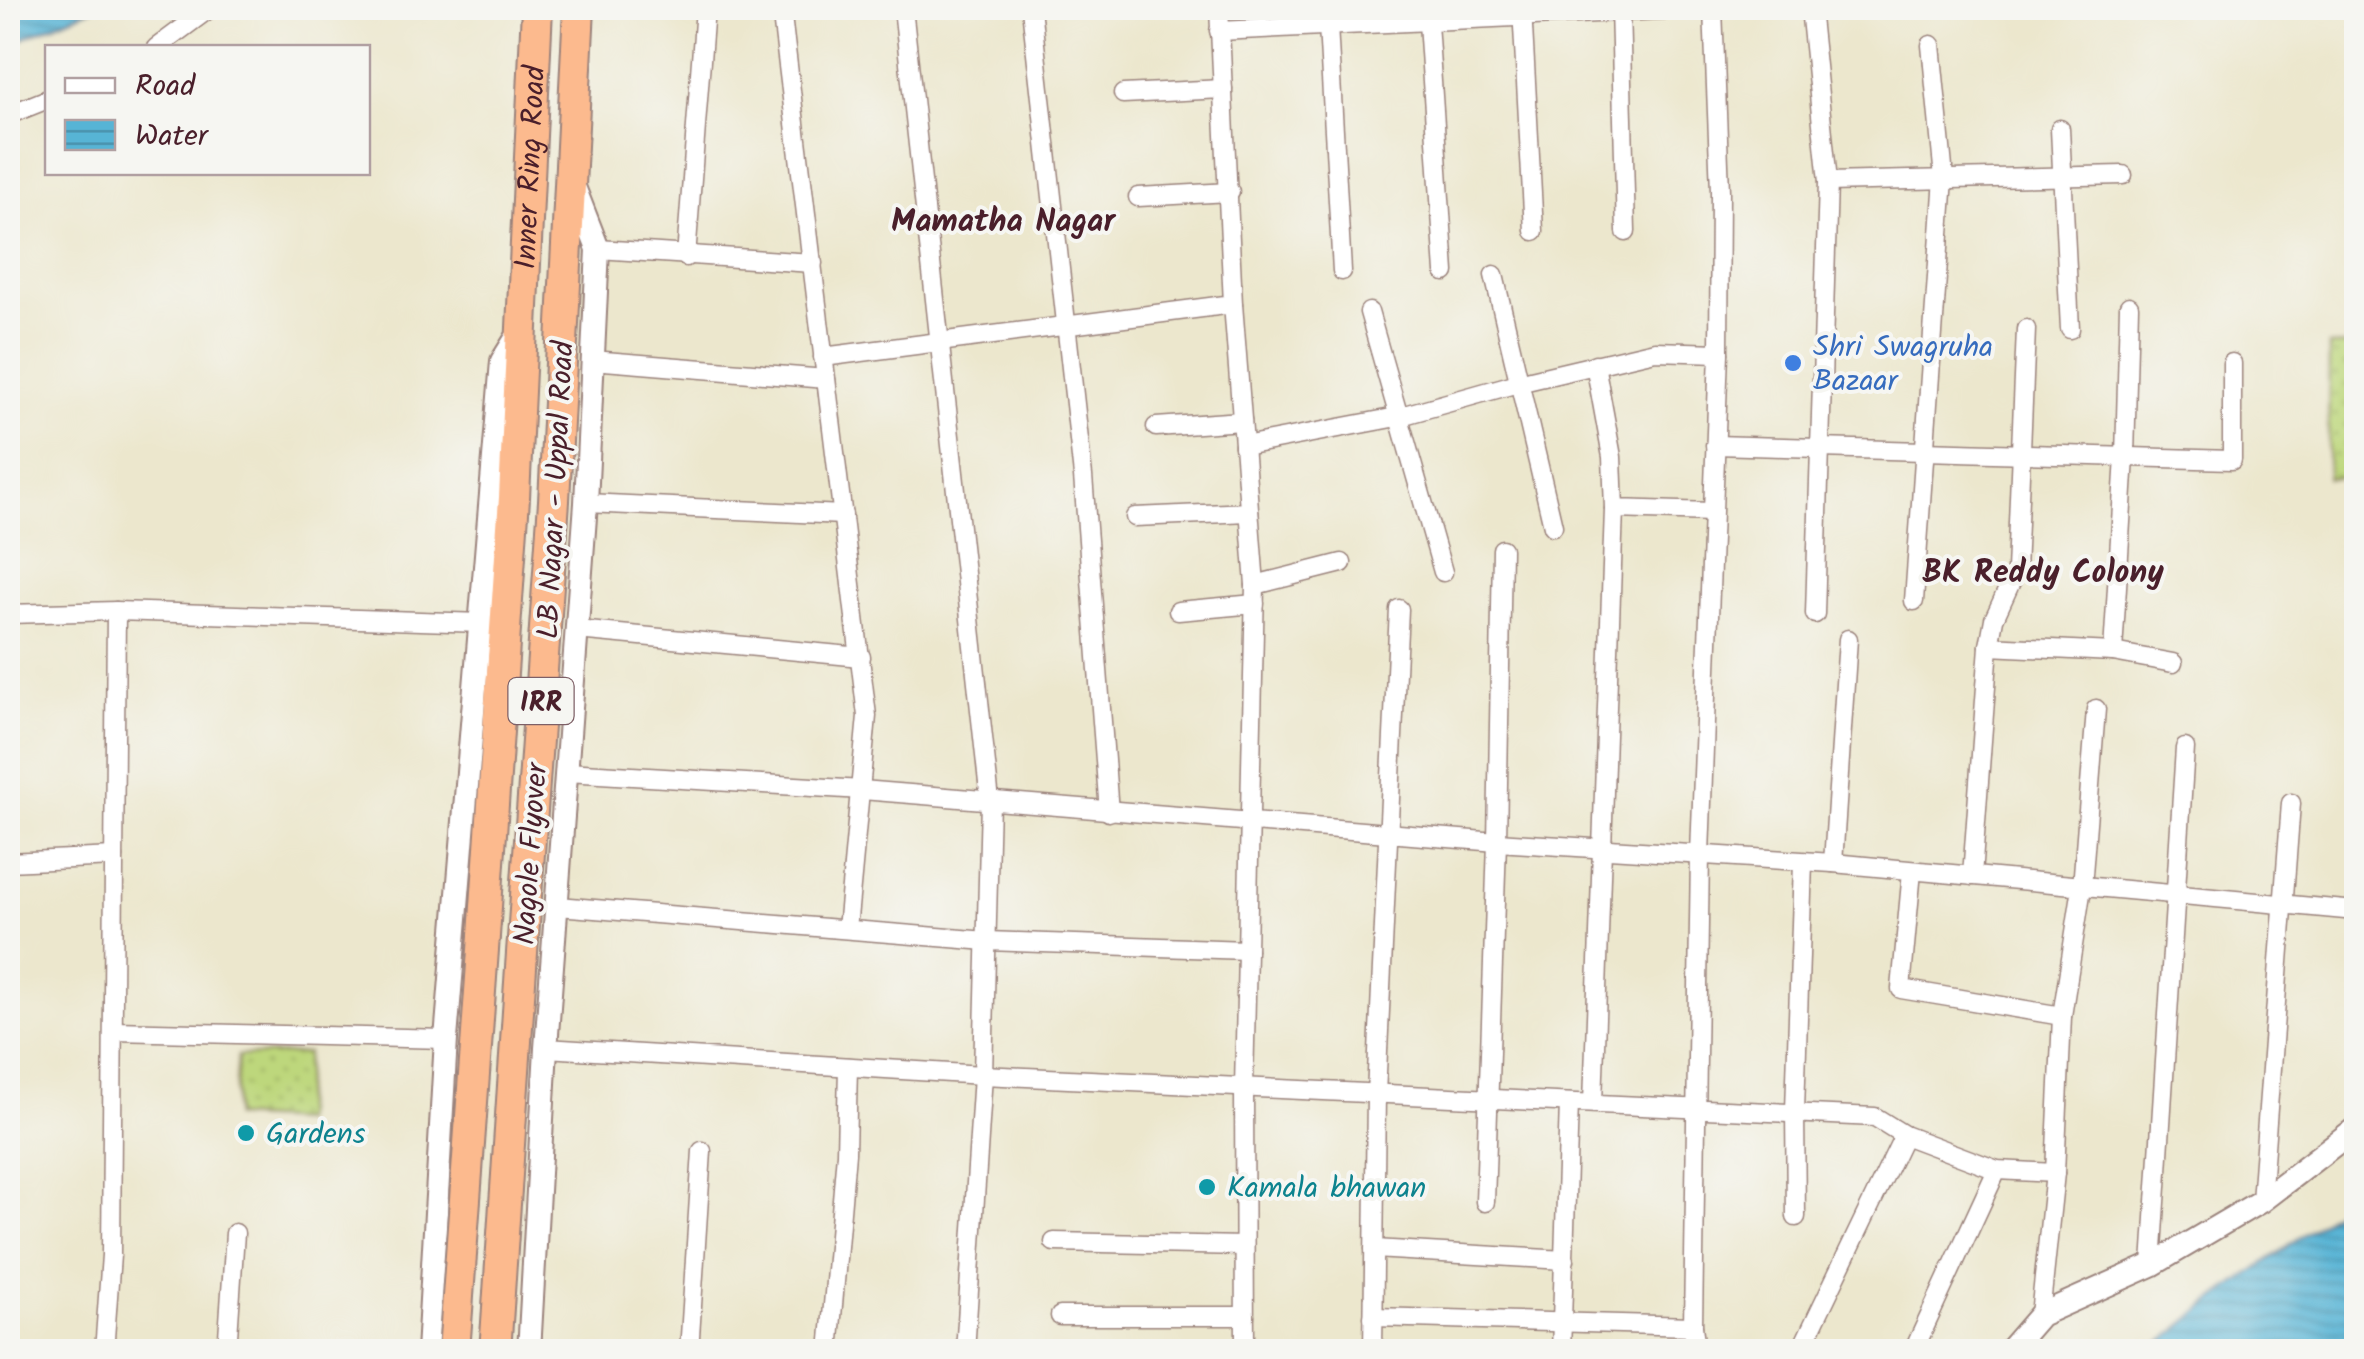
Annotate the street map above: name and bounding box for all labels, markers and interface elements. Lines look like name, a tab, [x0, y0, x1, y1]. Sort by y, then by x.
legend	[45, 45, 370, 175]
text: Road	[135, 63, 196, 111]
street label: Inner Ring Road	[503, 63, 560, 270]
text: Water	[135, 113, 210, 161]
district label: Mamatha Nagar	[891, 197, 1116, 248]
place label: Shri Swagruha Bazaar	[1813, 324, 1993, 406]
street label: LB Nagar - Uppal Road	[525, 339, 589, 640]
marker: Shri Swagruha Bazaar	[1782, 352, 1804, 374]
district label: BK Reddy Colony	[1922, 548, 2164, 599]
road number: IRR	[508, 678, 574, 724]
street label: Nagole Flyover	[502, 760, 562, 947]
place label: Gardens	[266, 1111, 366, 1159]
marker: Gardens	[235, 1122, 257, 1144]
place label: Kamala bhawan	[1227, 1165, 1426, 1213]
marker: Kamala bhawan	[1196, 1176, 1218, 1198]

